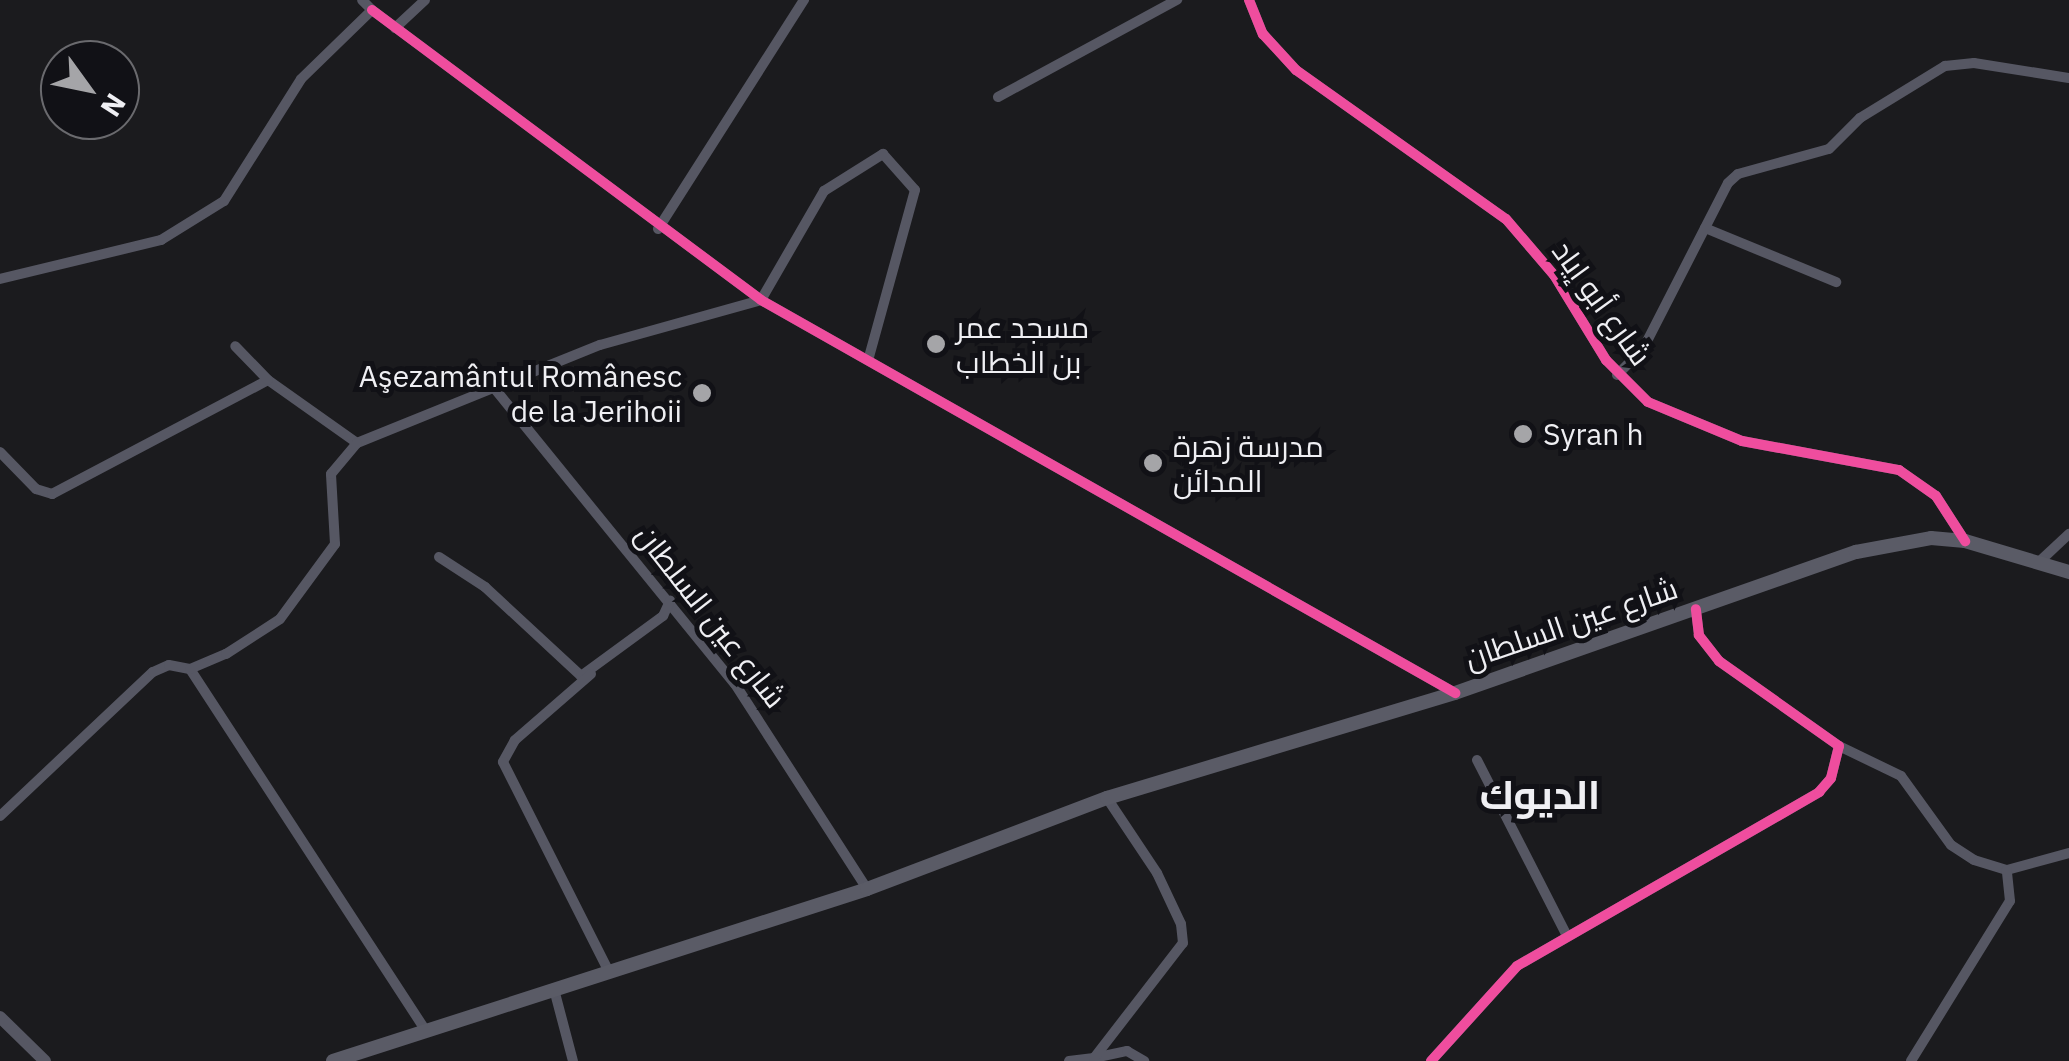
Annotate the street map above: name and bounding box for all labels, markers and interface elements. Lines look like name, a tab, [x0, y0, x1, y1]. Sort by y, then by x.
north arrow	[40, 40, 140, 140]
text: N	[93, 87, 135, 124]
street label: شارع أبو إياد	[1545, 234, 1659, 372]
place label: مسجد عمر بن الخطاب	[956, 309, 1089, 380]
marker: مسجد عمر بن الخطاب	[925, 333, 947, 355]
place label: Aşezamântul Românesc de la Jerihoii	[359, 358, 682, 428]
marker: Aşezamântul Românesc de la Jerihoii	[691, 382, 713, 404]
place label: Syran h	[1543, 416, 1643, 452]
marker: Syran h	[1512, 423, 1534, 445]
place label: مدرسة زهرة المدائن	[1173, 428, 1324, 498]
marker: مدرسة زهرة المدائن	[1142, 452, 1164, 474]
street label: شارع عين السلطان	[628, 517, 794, 715]
street label: شارع عين السلطان	[1460, 570, 1682, 676]
district label: الديوك	[1480, 770, 1600, 818]

